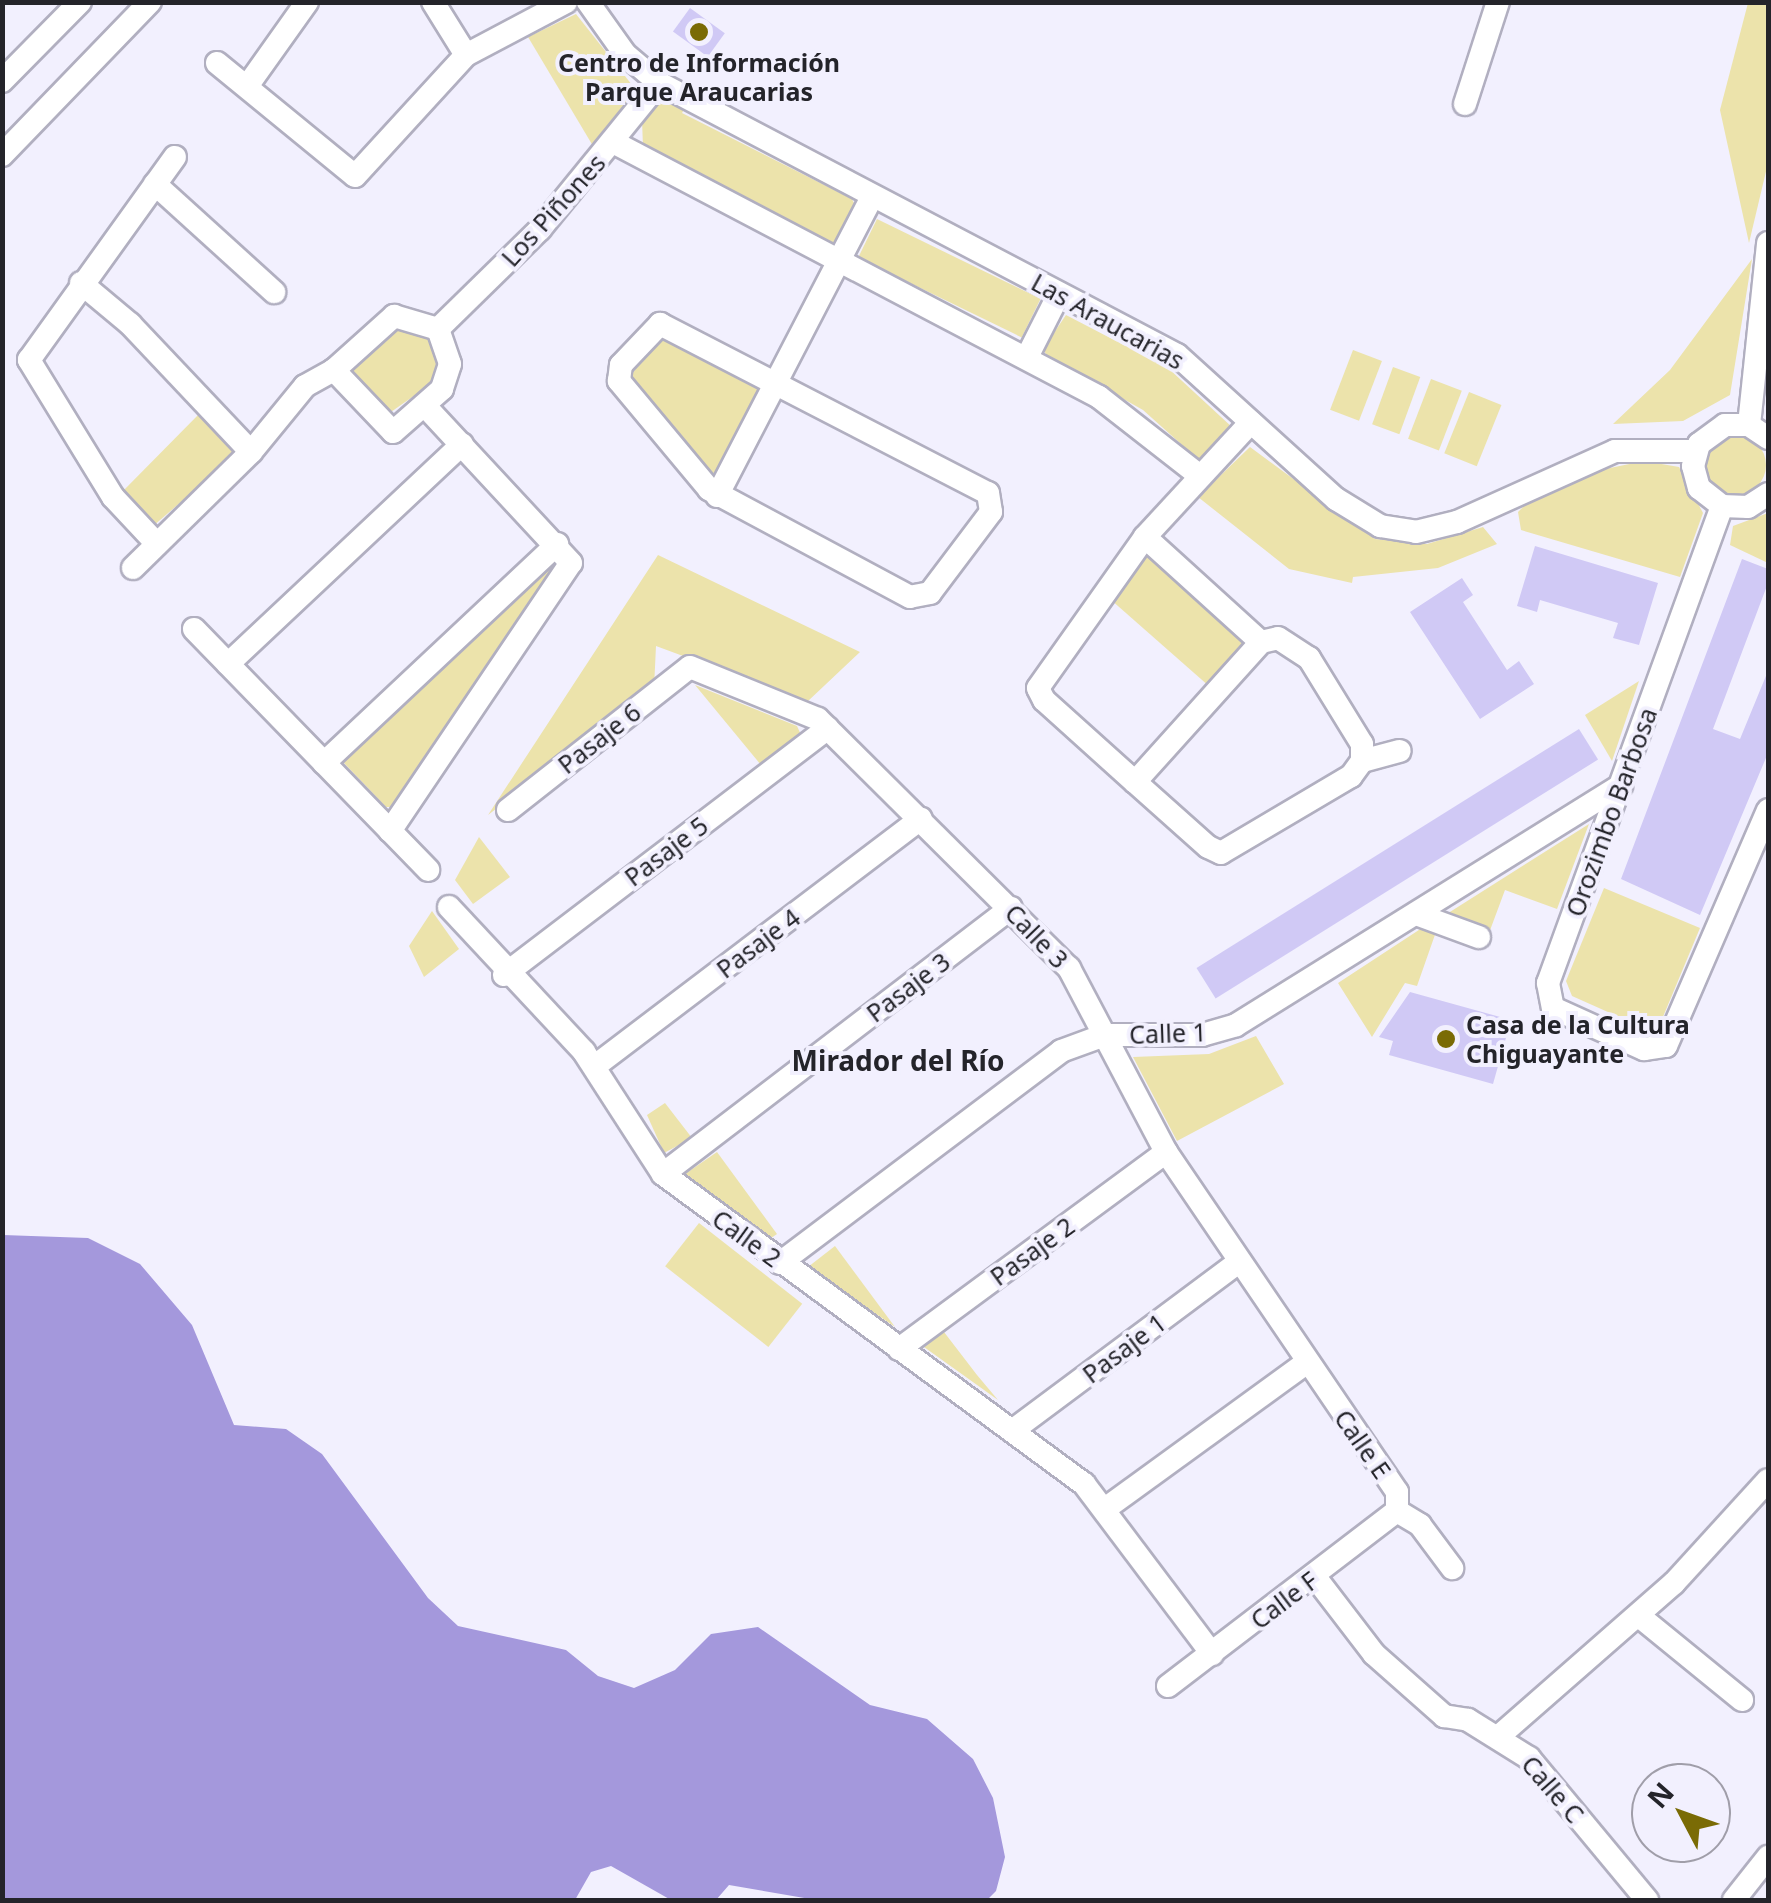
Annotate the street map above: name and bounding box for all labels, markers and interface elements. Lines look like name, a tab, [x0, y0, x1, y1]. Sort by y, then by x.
marker: Centro de Información Parque Araucarias	[688, 21, 710, 43]
place label: Centro de Información Parque Araucarias	[558, 48, 840, 107]
street label: Los Piñones	[495, 148, 611, 272]
street label: Las Araucarias	[1027, 267, 1189, 375]
street label: Pasaje 6	[552, 696, 646, 780]
street label: Orozimbo Barbosa	[1559, 704, 1663, 920]
street label: Pasaje 5	[618, 810, 714, 892]
street label: Calle 3	[999, 898, 1075, 974]
street label: Pasaje 4	[710, 902, 806, 984]
street label: Pasaje 3	[860, 946, 956, 1028]
place label: Casa de la Cultura Chiguayante	[1466, 1010, 1690, 1069]
street label: Calle 1	[1129, 1017, 1207, 1049]
marker: Casa de la Cultura Chiguayante	[1435, 1028, 1457, 1050]
district label: Mirador del Río	[792, 1043, 1004, 1077]
street label: Calle 2	[707, 1203, 787, 1273]
street label: Pasaje 2	[984, 1211, 1080, 1291]
street label: Pasaje 1	[1076, 1307, 1172, 1389]
street label: Calle E	[1329, 1404, 1397, 1484]
street label: Calle F	[1245, 1565, 1323, 1635]
street label: Calle C	[1516, 1749, 1590, 1829]
north arrow	[1631, 1763, 1731, 1863]
text: N	[1638, 1774, 1682, 1816]

